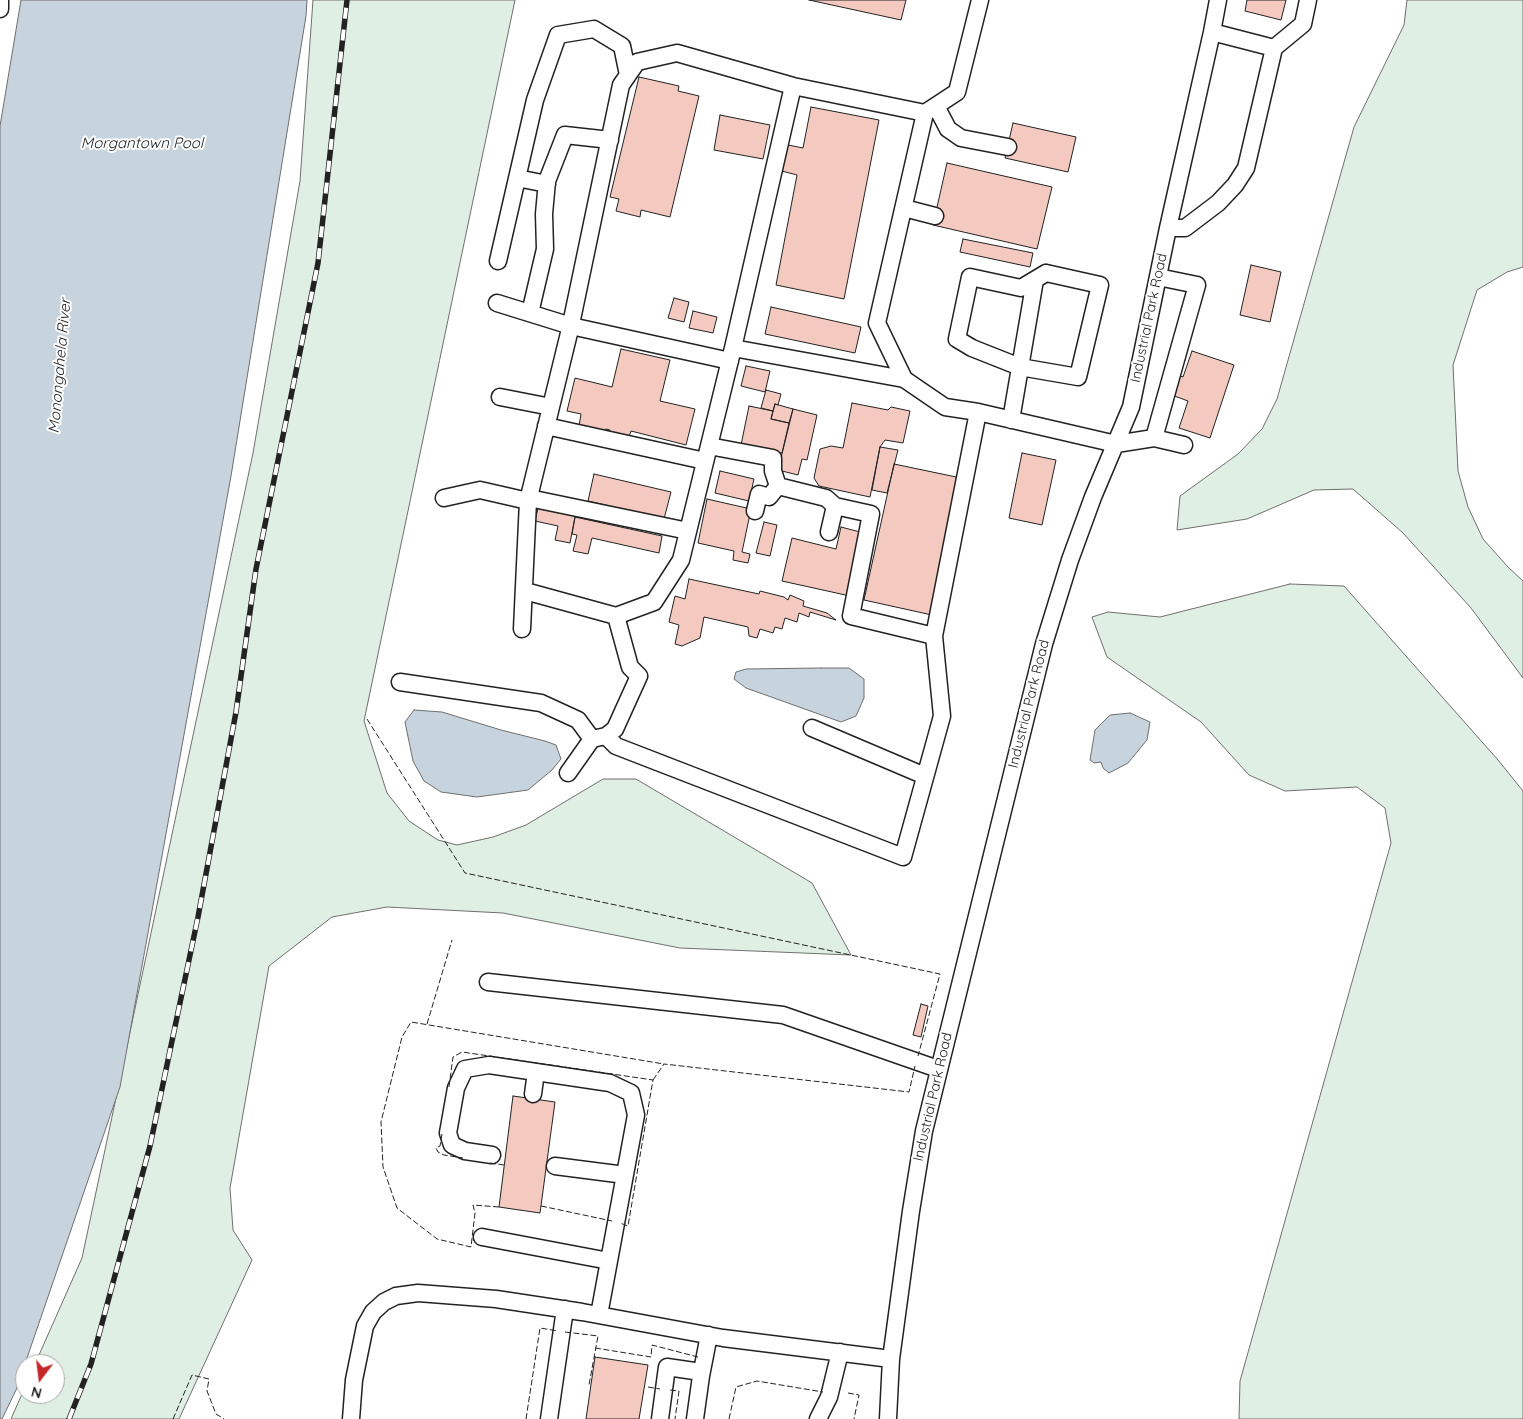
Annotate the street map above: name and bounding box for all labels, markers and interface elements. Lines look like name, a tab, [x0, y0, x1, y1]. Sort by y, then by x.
water label: Morgantown Pool	[81, 134, 203, 152]
street label: Industrial Park Road	[1127, 252, 1171, 384]
water label: Monongahela River	[45, 298, 75, 434]
street label: Industrial Park Road	[1005, 638, 1053, 770]
street label: Industrial Park Road	[910, 1031, 956, 1163]
north arrow	[15, 1354, 65, 1404]
text: N	[29, 1382, 44, 1403]

